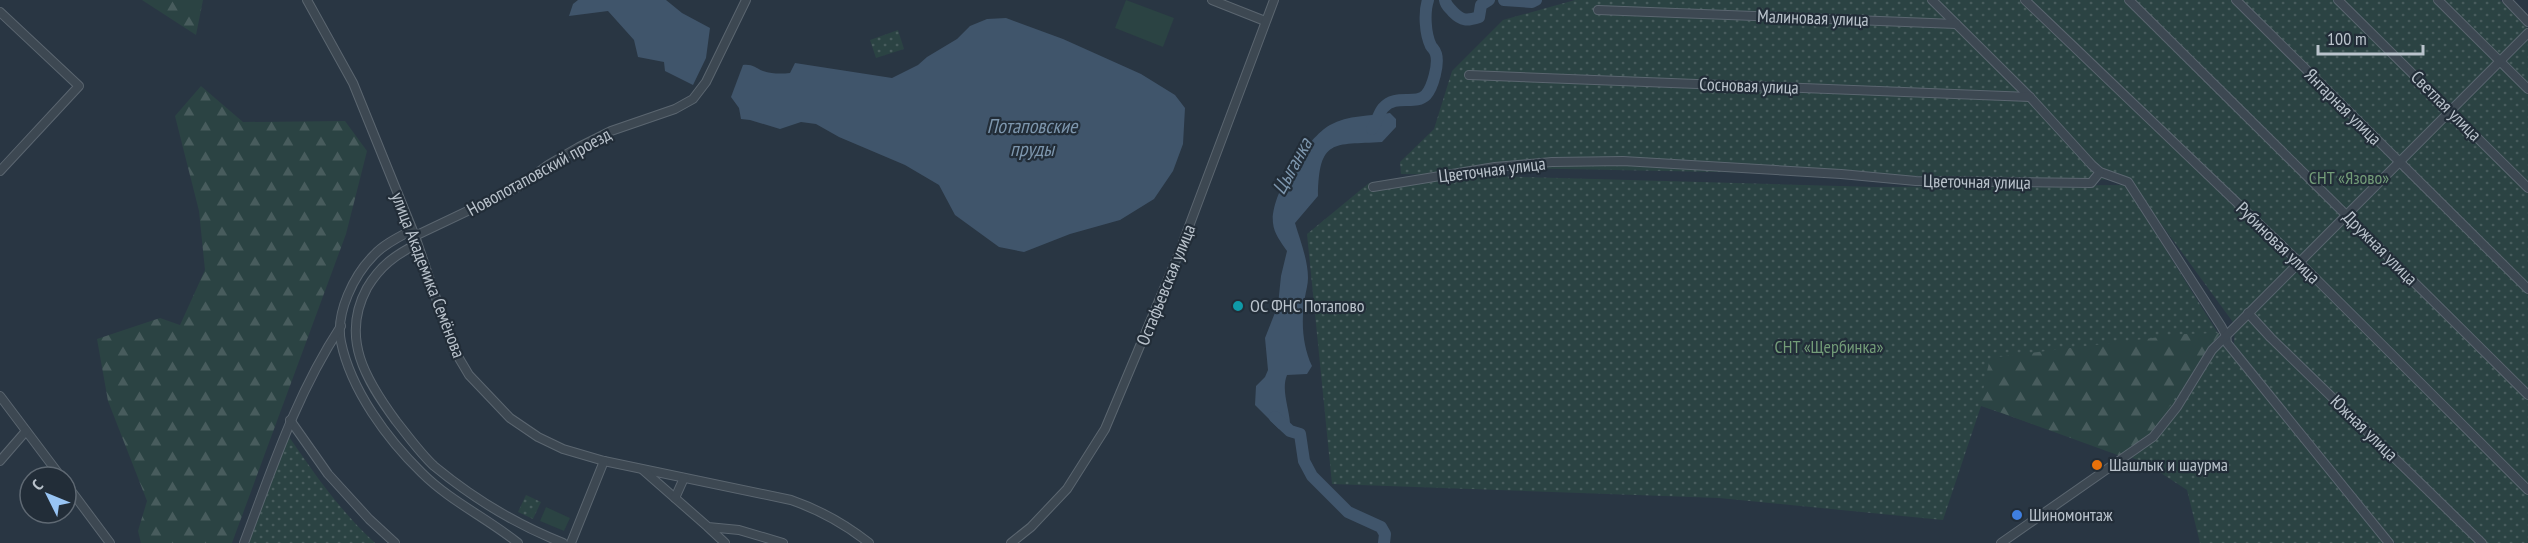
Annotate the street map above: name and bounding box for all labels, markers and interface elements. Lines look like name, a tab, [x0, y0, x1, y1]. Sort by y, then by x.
street label: Малиновая улица	[1757, 4, 1869, 31]
scale bar	[2318, 18, 2423, 56]
text: 100 m	[2327, 27, 2367, 50]
street label: Янтарная улица	[2300, 63, 2387, 150]
street label: Светлая улица	[2406, 66, 2486, 146]
street label: Сосновая улица	[1699, 72, 1799, 99]
water label: Потаповские пруды	[987, 113, 1079, 162]
street label: Новопотаповский проезд	[463, 122, 615, 221]
water label: Цыганка	[1266, 133, 1318, 199]
street label: Цветочная улица	[1437, 152, 1547, 187]
park label: СНТ «Язово»	[2309, 166, 2389, 189]
street label: Цветочная улица	[1923, 169, 2031, 194]
street label: улица Академика Семёнова	[386, 189, 471, 361]
street label: Рубиновая улица	[2231, 197, 2325, 289]
street label: Дружная улица	[2338, 205, 2423, 290]
street label: Остафьевская улица	[1131, 221, 1200, 349]
place label: ОС ФНС Потапово	[1250, 294, 1365, 317]
marker: ОС ФНС Потапово	[1231, 299, 1245, 313]
park label: СНТ «Щербинка»	[1774, 335, 1884, 358]
street label: Южная улица	[2326, 390, 2403, 466]
place label: Шашлык и шаурма	[2109, 453, 2228, 476]
marker: Шашлык и шаурма	[2090, 458, 2104, 472]
north arrow	[18, 465, 78, 525]
text: С	[27, 475, 47, 494]
place label: Шиномонтаж	[2029, 503, 2113, 526]
marker: Шиномонтаж	[2010, 508, 2024, 522]

